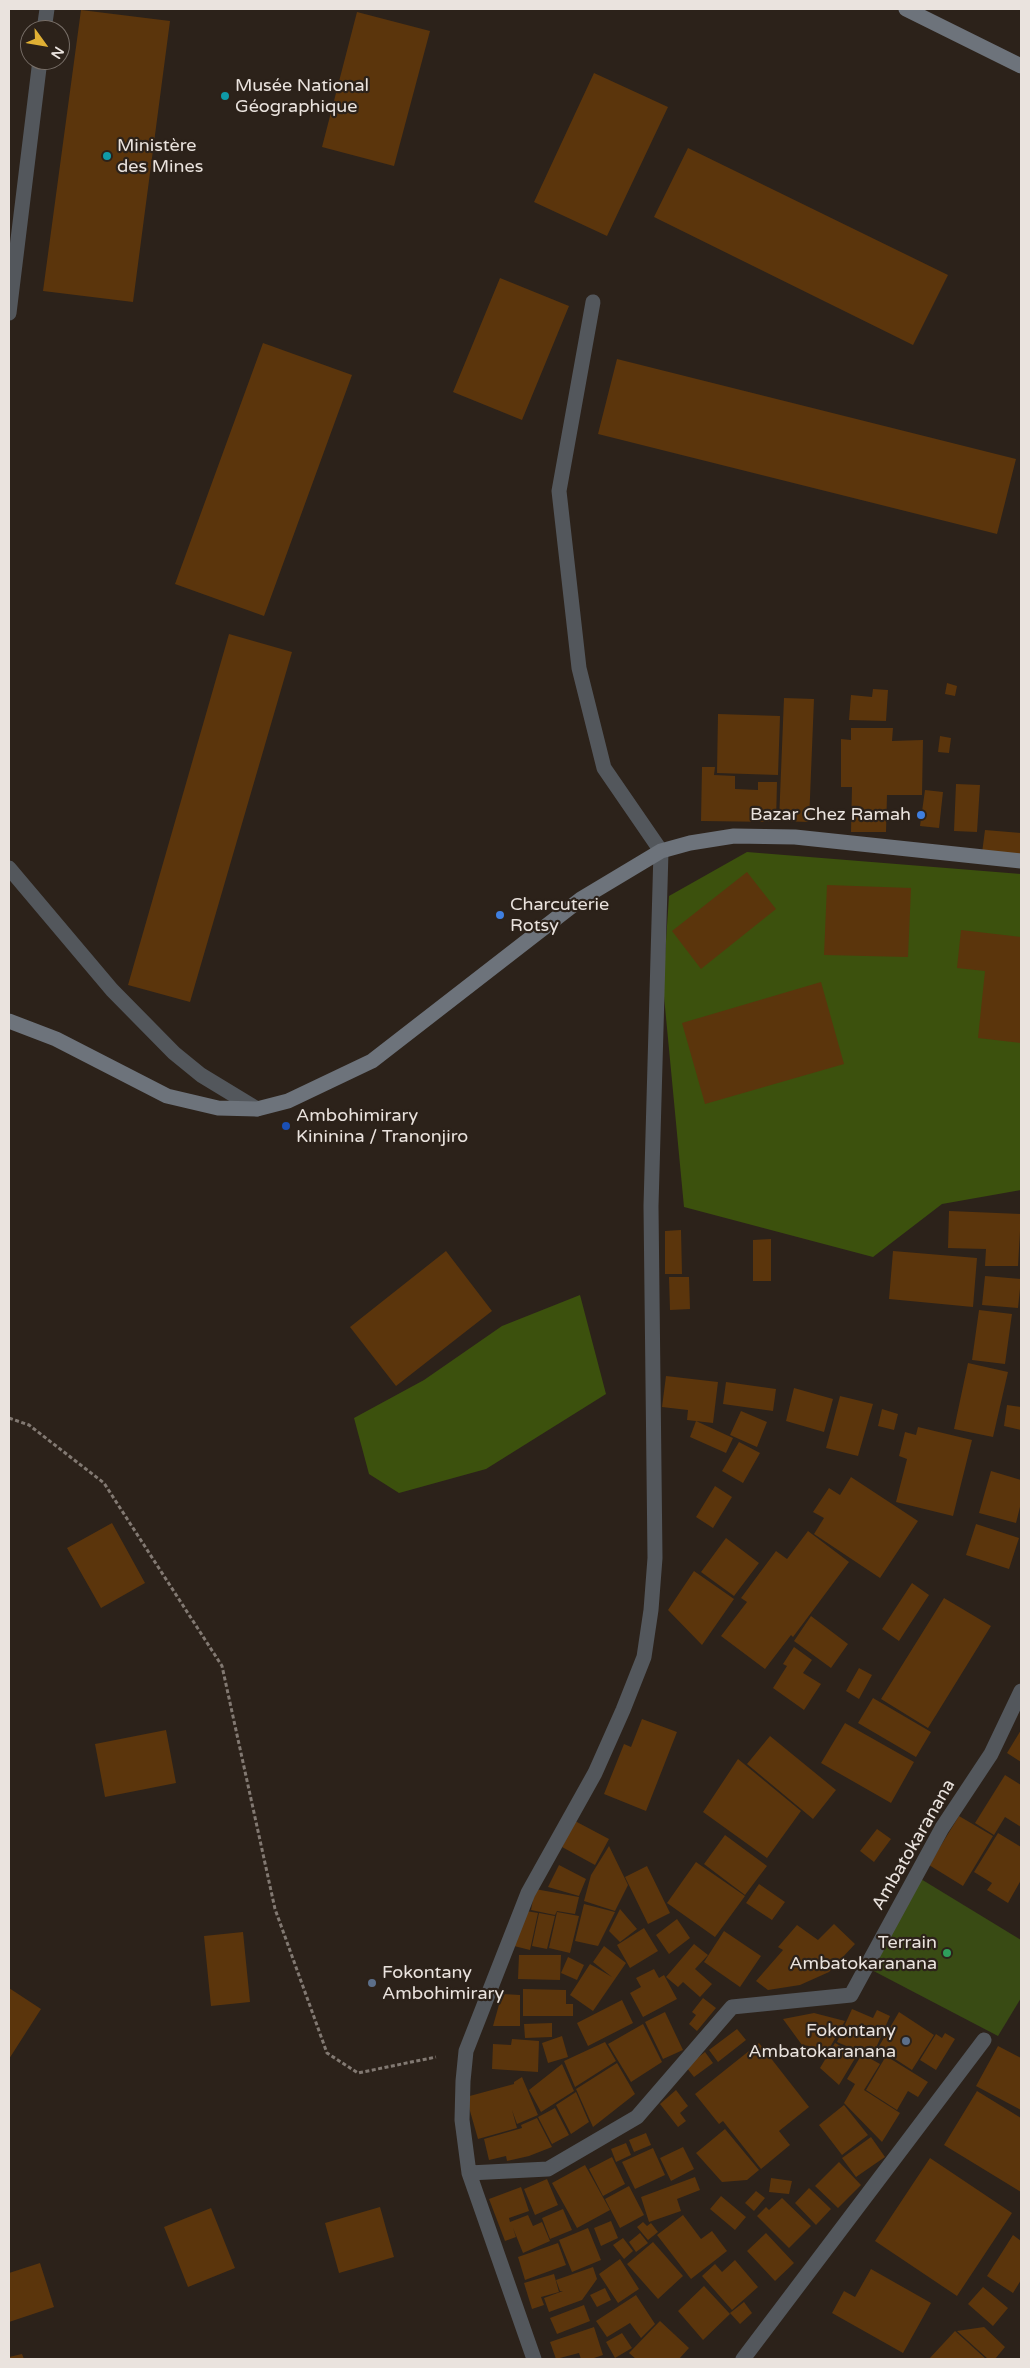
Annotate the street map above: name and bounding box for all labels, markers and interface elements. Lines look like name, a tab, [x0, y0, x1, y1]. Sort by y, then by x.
north arrow	[20, 20, 70, 70]
text: N	[47, 43, 67, 62]
place label: Musée National Géographique	[235, 75, 369, 118]
marker: Musée National Géographique	[219, 90, 231, 102]
place label: Ministère des Mines	[117, 135, 203, 178]
marker: Ministère des Mines	[101, 150, 113, 162]
place label: Bazar Chez Ramah	[750, 804, 911, 826]
marker: Bazar Chez Ramah	[915, 809, 927, 821]
place label: Charcuterie Rotsy	[510, 894, 609, 936]
marker: Charcuterie Rotsy	[494, 909, 506, 921]
place label: Ambohimirary Kininina / Tranonjiro	[296, 1105, 468, 1148]
marker: Ambohimirary Kininina / Tranonjiro	[280, 1120, 292, 1132]
street label: Ambatokaranana	[868, 1776, 960, 1914]
place label: Terrain Ambatokaranana	[789, 1932, 937, 1975]
marker: Terrain Ambatokaranana	[941, 1947, 953, 1959]
place label: Fokontany Ambohimirary	[382, 1962, 504, 2005]
marker: Fokontany Ambohimirary	[366, 1977, 378, 1989]
place label: Fokontany Ambatokaranana	[748, 2020, 896, 2062]
marker: Fokontany Ambatokaranana	[900, 2035, 912, 2047]

